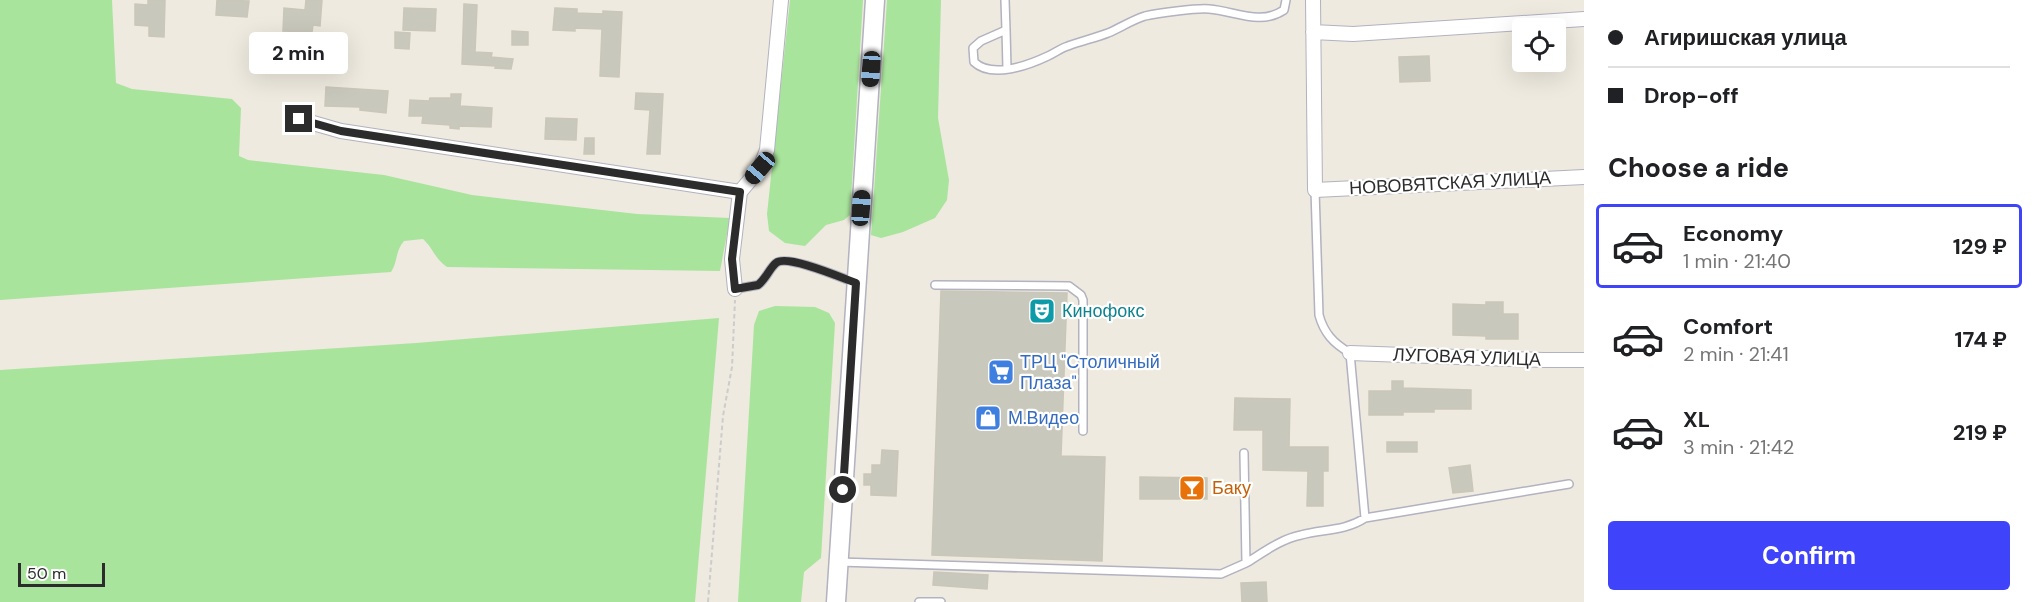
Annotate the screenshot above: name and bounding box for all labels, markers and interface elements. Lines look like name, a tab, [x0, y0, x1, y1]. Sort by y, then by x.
map controls	[1512, 18, 1566, 72]
button: locate	[1512, 18, 1566, 72]
text: Агиришская улица	[1644, 23, 1847, 52]
callout: 2 min	[250, 32, 348, 74]
text: 2 min	[272, 40, 325, 66]
car	[861, 50, 881, 88]
text: Drop-off	[1644, 81, 1739, 110]
route end	[285, 105, 312, 132]
car	[742, 148, 778, 188]
text: Choose a ride	[1608, 150, 1789, 185]
street label: НОВОВЯТСКАЯ УЛИЦА	[1349, 166, 1551, 200]
car	[851, 189, 871, 227]
icon: car	[1611, 219, 1665, 273]
text: Economy	[1683, 219, 1783, 248]
text: 129 ₽	[1953, 232, 2007, 261]
text: 1 min · 21:40	[1683, 248, 1791, 274]
theatre icon: Кинофокс	[1027, 296, 1057, 326]
place label: Кинофокс	[1062, 299, 1144, 323]
icon: car	[1611, 312, 1665, 366]
text: Comfort	[1683, 312, 1773, 341]
text: 174 ₽	[1955, 325, 2007, 354]
text: 2 min · 21:41	[1683, 341, 1789, 367]
street label: ЛУГОВАЯ УЛИЦА	[1393, 342, 1541, 372]
place label: ТРЦ "Столичный Плаза"	[1020, 350, 1160, 395]
supermarket icon: ТРЦ "Столичный Плаза"	[986, 357, 1016, 387]
shop icon: М.Видео	[973, 403, 1003, 433]
icon: car	[1611, 405, 1665, 459]
text: XL	[1683, 405, 1710, 434]
place label: М.Видео	[1008, 406, 1079, 430]
text: 219 ₽	[1953, 418, 2007, 447]
text: 3 min · 21:42	[1683, 434, 1794, 460]
bar icon: Баку	[1177, 473, 1207, 503]
route start	[829, 476, 856, 503]
place label: Баку	[1212, 476, 1251, 500]
button: Confirm	[1608, 521, 2010, 590]
scale bar	[18, 560, 105, 588]
text: 50 m	[27, 563, 66, 584]

